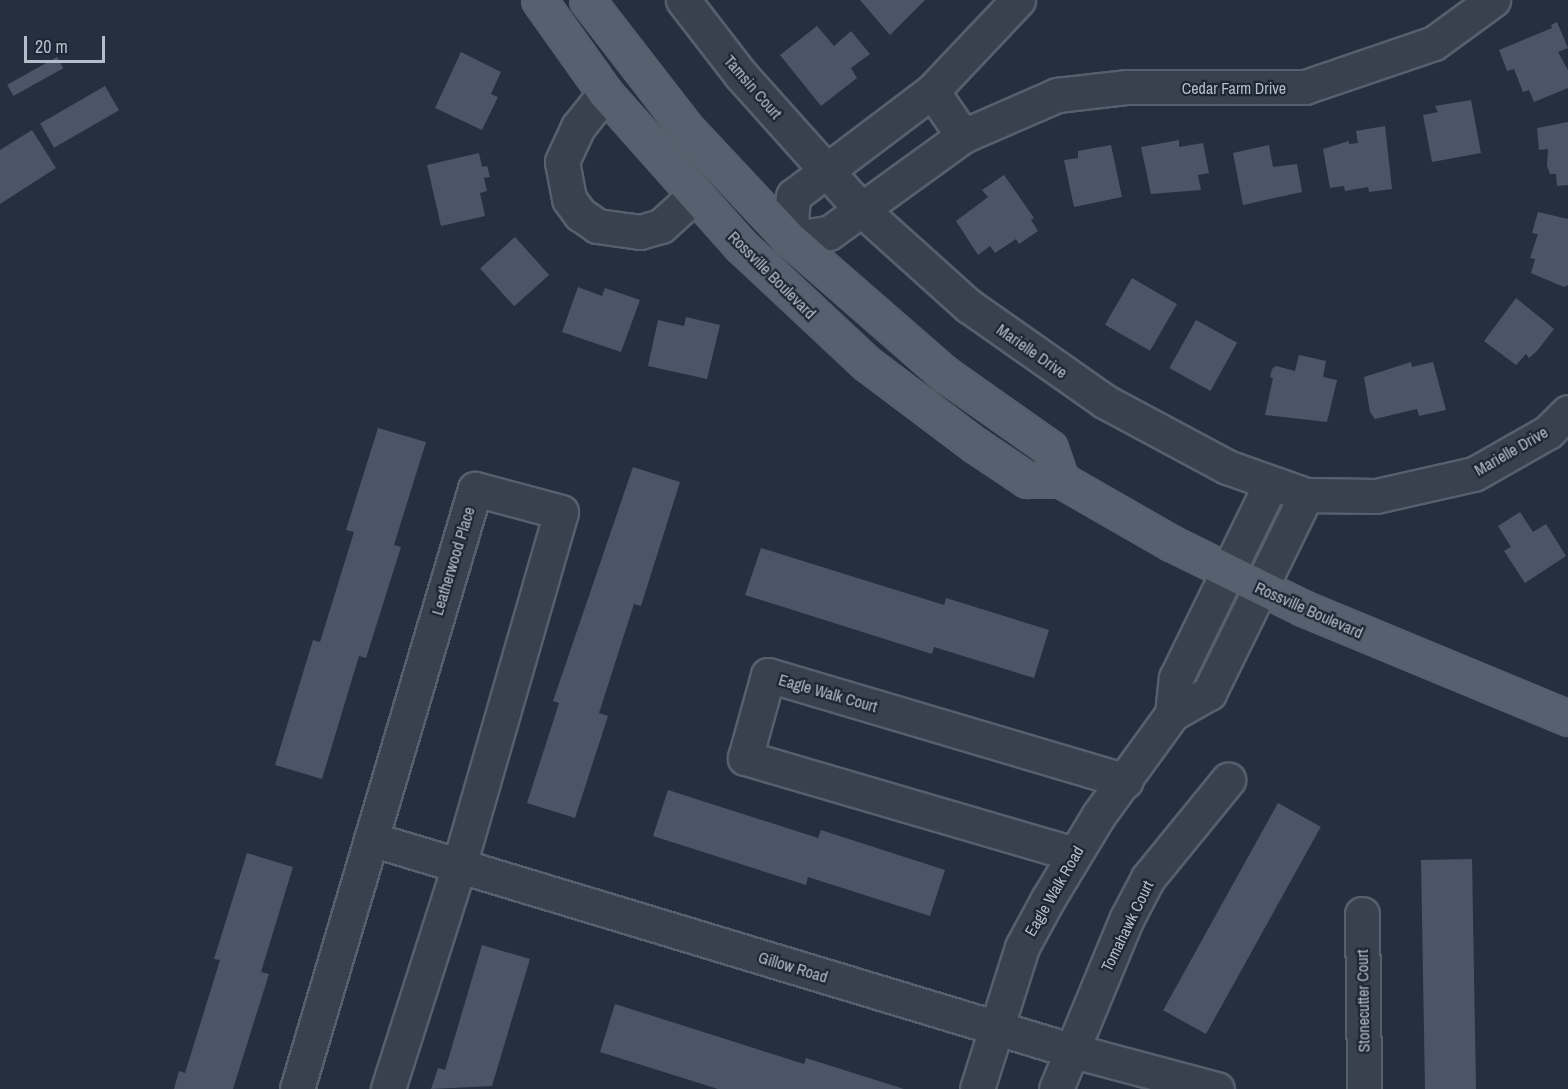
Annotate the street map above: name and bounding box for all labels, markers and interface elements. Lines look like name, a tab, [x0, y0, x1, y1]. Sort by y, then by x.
scale bar	[27, 24, 108, 62]
text: 20 m	[35, 34, 68, 59]
street label: Tamsin Court	[720, 51, 786, 123]
street label: Cedar Farm Drive	[1182, 78, 1286, 98]
street label: Rossville Boulevard	[724, 227, 820, 323]
street label: Marielle Drive	[993, 320, 1071, 382]
street label: Marielle Drive	[1471, 422, 1551, 480]
street label: Leatherwood Place	[427, 504, 479, 618]
street label: Rossville Boulevard	[1252, 578, 1366, 642]
street label: Eagle Walk Court	[777, 670, 879, 716]
street label: Eagle Walk Road	[1020, 843, 1088, 939]
street label: Tomahawk Court	[1097, 878, 1157, 974]
street label: Gillow Road	[756, 947, 830, 987]
street label: Stonecutter Court	[1353, 949, 1373, 1053]

